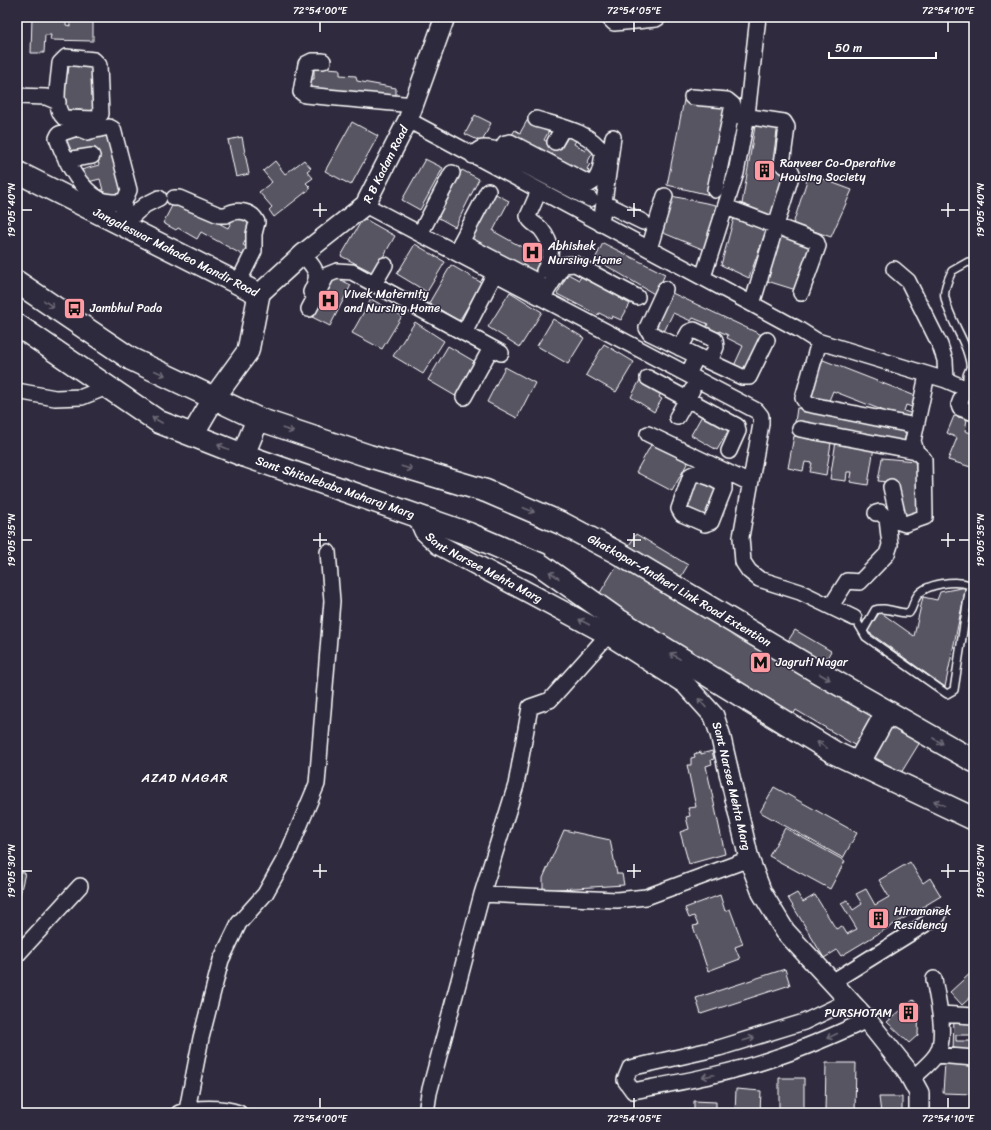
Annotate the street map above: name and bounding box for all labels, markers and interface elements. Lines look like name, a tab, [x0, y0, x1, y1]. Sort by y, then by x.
text: 72°54'00"E	[293, 2, 349, 20]
text: 72°54'05"E	[607, 2, 662, 20]
text: 72°54'10"E	[922, 2, 976, 20]
scale bar	[829, 34, 936, 60]
text: 50 m	[835, 37, 862, 59]
street label: R B Kadam Road	[357, 121, 415, 207]
place label: Ranveer Co-Operative Housing Society	[780, 152, 896, 188]
building icon: Ranveer Co-Operative Housing Society	[751, 157, 777, 183]
text: 19°05'40"N	[3, 183, 21, 237]
text: 19°05'40"N	[972, 183, 990, 237]
street label: Jangaleswar Mahadeo Mandir Road	[88, 201, 263, 303]
place label: Abhishek Nursing Home	[547, 235, 622, 271]
hospital icon: Abhishek Nursing Home	[519, 240, 545, 266]
place label: Vivek Maternity and Nursing Home	[344, 283, 440, 319]
hospital icon: Vivek Maternity and Nursing Home	[315, 288, 341, 314]
bus stop icon: Jambhul Pada	[62, 295, 88, 321]
place label: Jambhul Pada	[89, 297, 162, 319]
one-way arrow	[44, 300, 55, 308]
one-way arrow	[153, 370, 165, 377]
one-way arrow	[151, 415, 163, 423]
one-way arrow	[282, 427, 295, 434]
one-way arrow	[217, 442, 229, 450]
street label: Sant Shitolebaba Maharaj Marg	[253, 449, 418, 525]
one-way arrow	[400, 465, 413, 472]
one-way arrow	[523, 506, 535, 514]
text: 19°05'35"N	[3, 513, 21, 567]
text: 19°05'35"N	[972, 513, 990, 567]
street label: Sant Narsee Mehta Marg	[420, 526, 547, 609]
street label: Ghatkopar-Andheri Link Road Extention	[583, 528, 776, 653]
one-way arrow	[549, 571, 560, 579]
one-way arrow	[578, 618, 590, 626]
metro station icon: Jagruti Nagar	[748, 649, 774, 675]
one-way arrow	[669, 651, 681, 659]
place label: Jagruti Nagar	[775, 651, 849, 673]
one-way arrow	[819, 673, 831, 681]
one-way arrow	[697, 698, 706, 708]
street label: Sant Narsee Mehta Marg	[706, 719, 758, 853]
one-way arrow	[932, 737, 944, 745]
one-way arrow	[817, 741, 828, 749]
district label: AZAD NAGAR	[140, 766, 229, 789]
one-way arrow	[933, 798, 945, 806]
text: 19°05'30"N	[3, 844, 21, 898]
text: 19°05'30"N	[972, 844, 990, 898]
place label: Hiramanek Residency	[894, 900, 952, 936]
building icon: Hiramanek Residency	[865, 905, 891, 931]
building icon: PURSHOTAM	[895, 1000, 921, 1026]
place label: PURSHOTAM	[824, 1002, 892, 1024]
one-way arrow	[826, 1033, 838, 1040]
one-way arrow	[743, 1035, 756, 1042]
one-way arrow	[702, 1072, 715, 1080]
text: 72°54'00"E	[293, 1110, 349, 1128]
text: 72°54'05"E	[607, 1110, 662, 1128]
text: 72°54'10"E	[922, 1110, 976, 1128]

